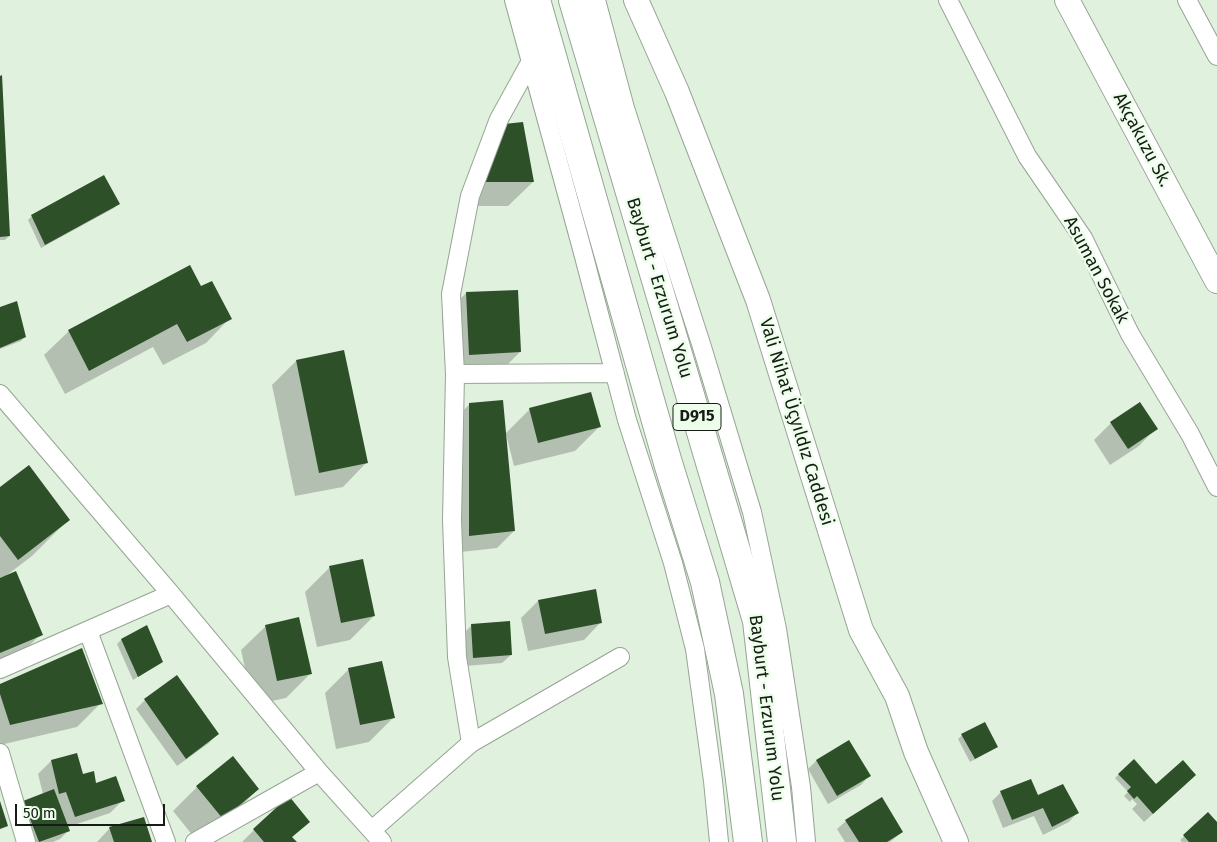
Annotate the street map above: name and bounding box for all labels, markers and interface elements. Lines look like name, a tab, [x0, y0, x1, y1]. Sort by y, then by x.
street label: Akçakuzu Sk.	[1108, 89, 1176, 191]
street label: Bayburt - Erzurum Yolu	[621, 195, 697, 381]
street label: Asuman Sokak	[1059, 213, 1133, 327]
street label: Vali Nihat Üçyıldız Caddesi	[754, 316, 838, 528]
road number: D915	[673, 404, 721, 431]
street label: Bayburt - Erzurum Yolu	[744, 613, 788, 803]
scale bar	[18, 794, 168, 826]
text: 50 m	[23, 804, 56, 822]

